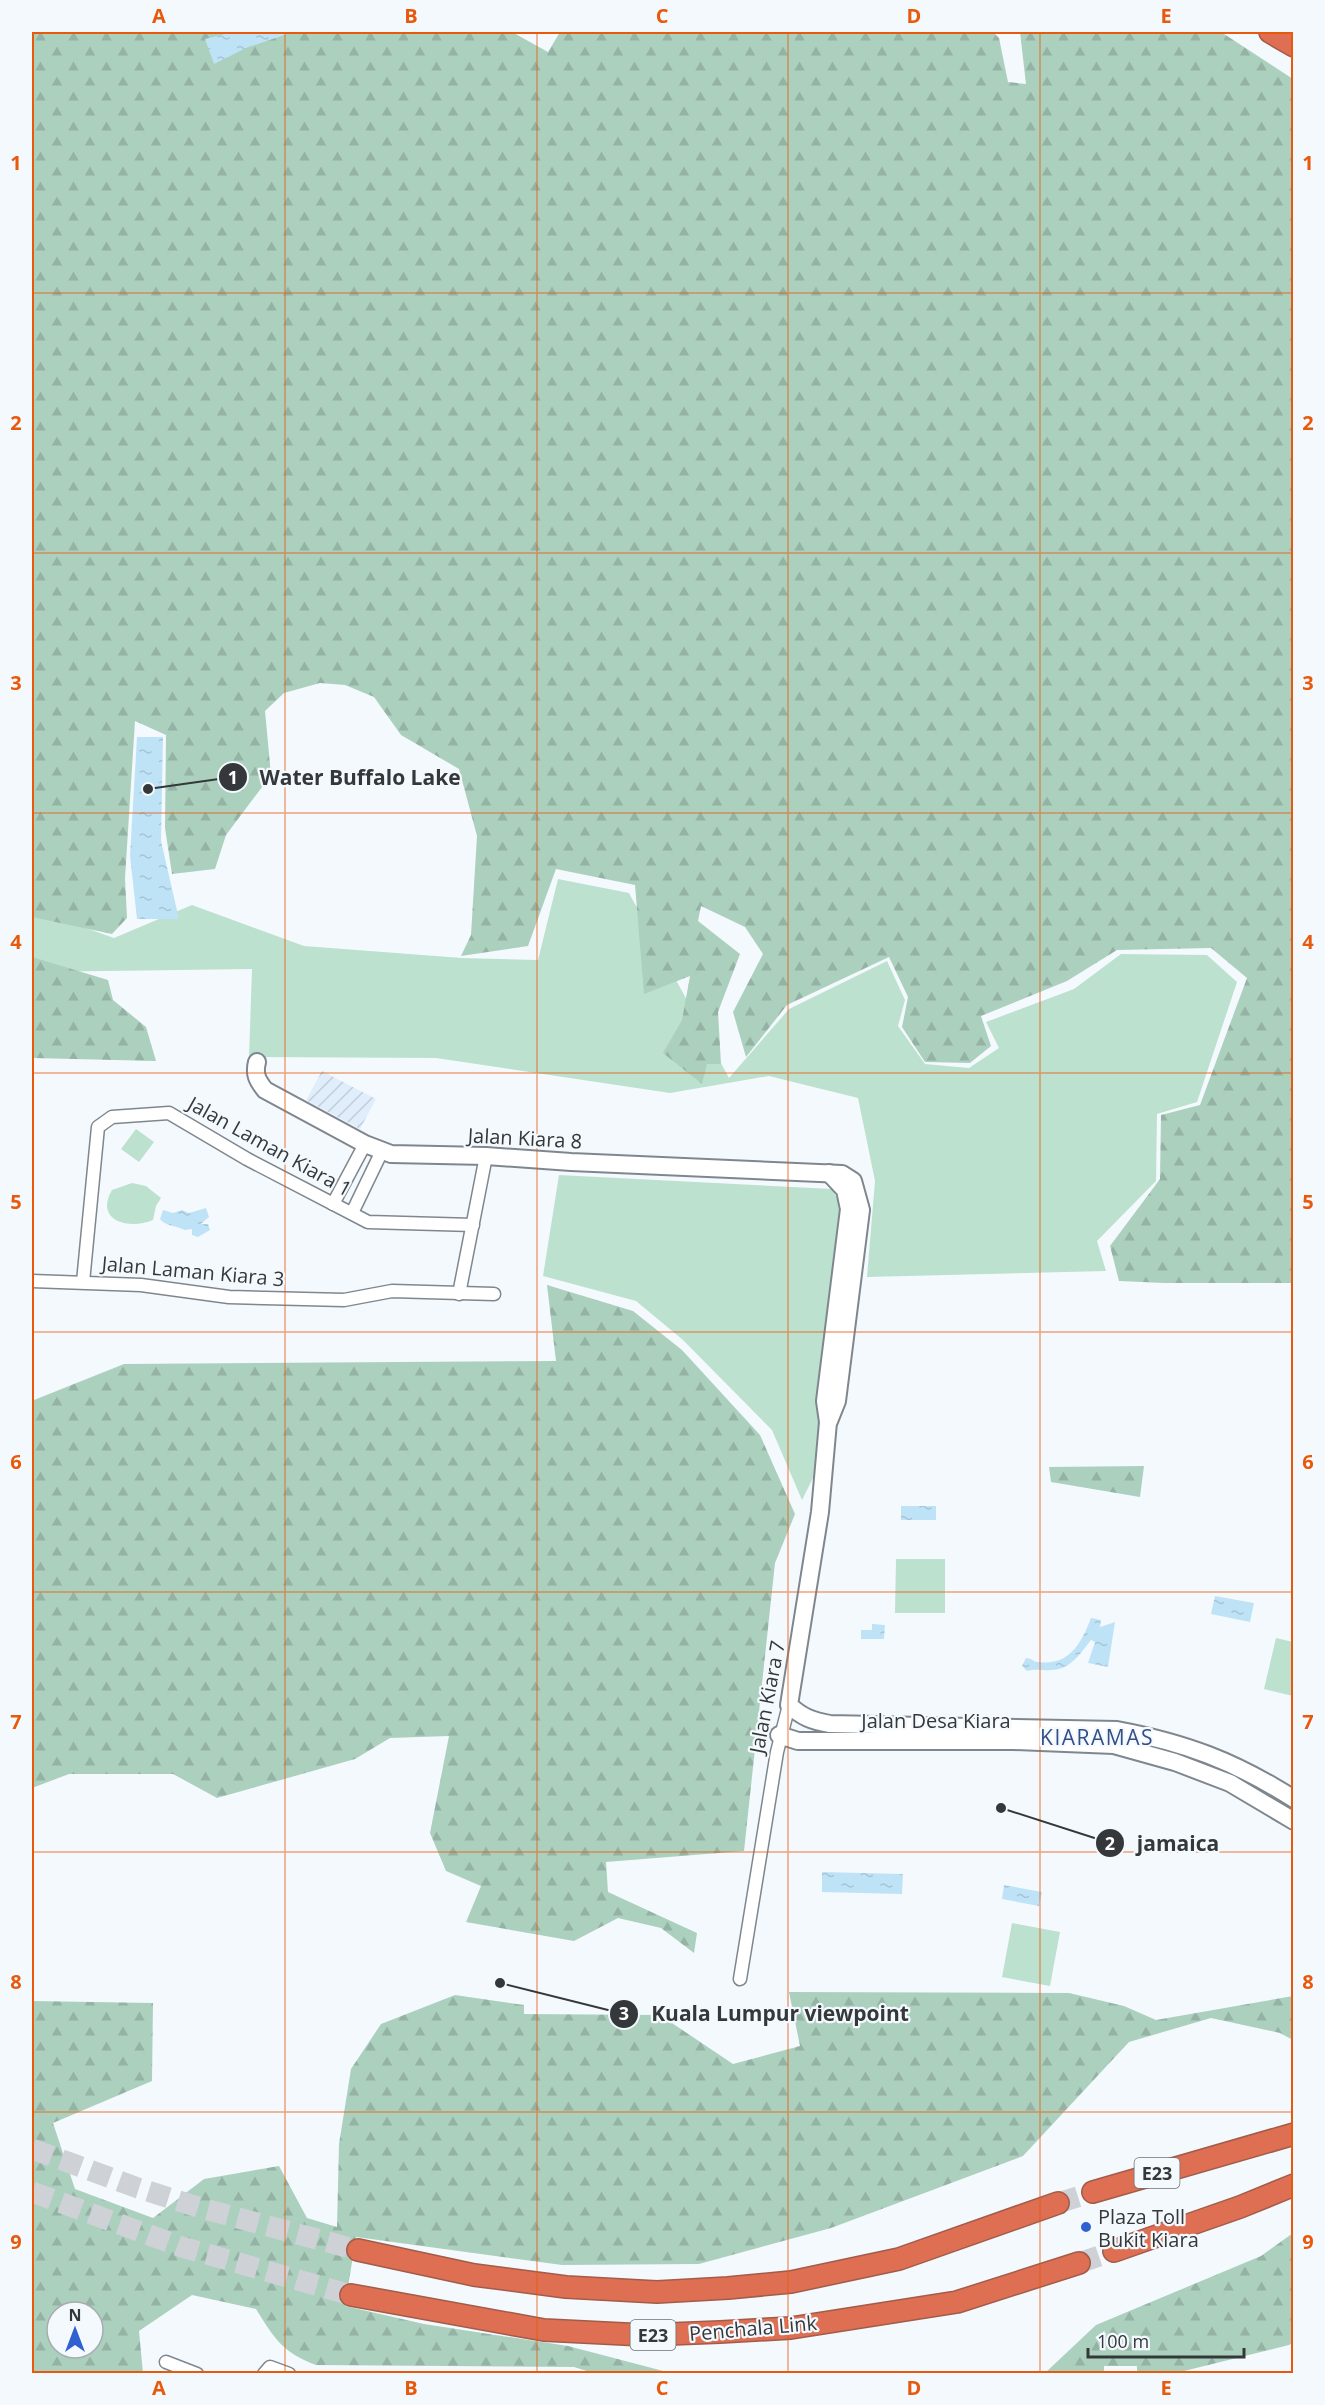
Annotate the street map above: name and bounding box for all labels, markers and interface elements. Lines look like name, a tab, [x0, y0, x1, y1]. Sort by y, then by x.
text: A	[152, 2, 166, 29]
text: B	[404, 2, 418, 29]
text: C	[656, 2, 669, 29]
text: D	[907, 2, 921, 29]
text: E	[1160, 2, 1172, 29]
text: 1	[10, 149, 22, 176]
text: 1	[1302, 149, 1314, 176]
text: 2	[10, 409, 22, 436]
text: 2	[1302, 409, 1314, 436]
text: 3	[10, 669, 22, 696]
text: 3	[1302, 669, 1314, 696]
callout: Water Buffalo Lake	[218, 758, 473, 797]
text: Water Buffalo Lake	[259, 763, 461, 791]
text: 1	[228, 765, 238, 789]
text: 4	[10, 928, 22, 955]
text: 4	[1302, 928, 1314, 955]
street label: Jalan Laman Kiara 1	[182, 1089, 357, 1202]
street label: Jalan Kiara 8	[465, 1121, 583, 1154]
text: 5	[10, 1188, 22, 1215]
text: 5	[1302, 1188, 1314, 1215]
street label: Jalan Laman Kiara 3	[99, 1249, 285, 1292]
text: 6	[10, 1448, 22, 1475]
text: 6	[1302, 1448, 1314, 1475]
street label: Jalan Kiara 7	[742, 1638, 791, 1758]
street label: Jalan Desa Kiara	[859, 1707, 1011, 1734]
text: 7	[10, 1708, 22, 1735]
text: 7	[1302, 1708, 1314, 1735]
district label: KIARAMAS	[1040, 1723, 1154, 1751]
callout: jamaica	[1095, 1824, 1231, 1863]
text: jamaica	[1135, 1829, 1219, 1857]
text: 2	[1105, 1831, 1115, 1855]
text: 8	[10, 1968, 22, 1995]
text: 8	[1302, 1968, 1314, 1995]
callout: Kuala Lumpur viewpoint	[609, 1994, 920, 2033]
text: Kuala Lumpur viewpoint	[651, 1999, 909, 2027]
text: 3	[619, 2001, 629, 2025]
road number: E23	[1134, 2158, 1180, 2188]
place label: Plaza Toll Bukit Kiara	[1098, 2203, 1199, 2253]
marker: Plaza Toll Bukit Kiara	[1079, 2220, 1093, 2234]
text: 9	[10, 2228, 22, 2255]
text: 9	[1302, 2228, 1314, 2255]
north arrow	[45, 2300, 105, 2360]
text: N	[68, 2304, 82, 2326]
street label: Penchala Link	[688, 2309, 818, 2347]
road number: E23	[630, 2320, 676, 2350]
scale bar	[1088, 2321, 1244, 2359]
text: 100 m	[1097, 2329, 1149, 2353]
text: A	[152, 2374, 166, 2401]
text: B	[404, 2374, 418, 2401]
text: C	[656, 2374, 669, 2401]
text: D	[907, 2374, 921, 2401]
text: E	[1160, 2374, 1172, 2401]

